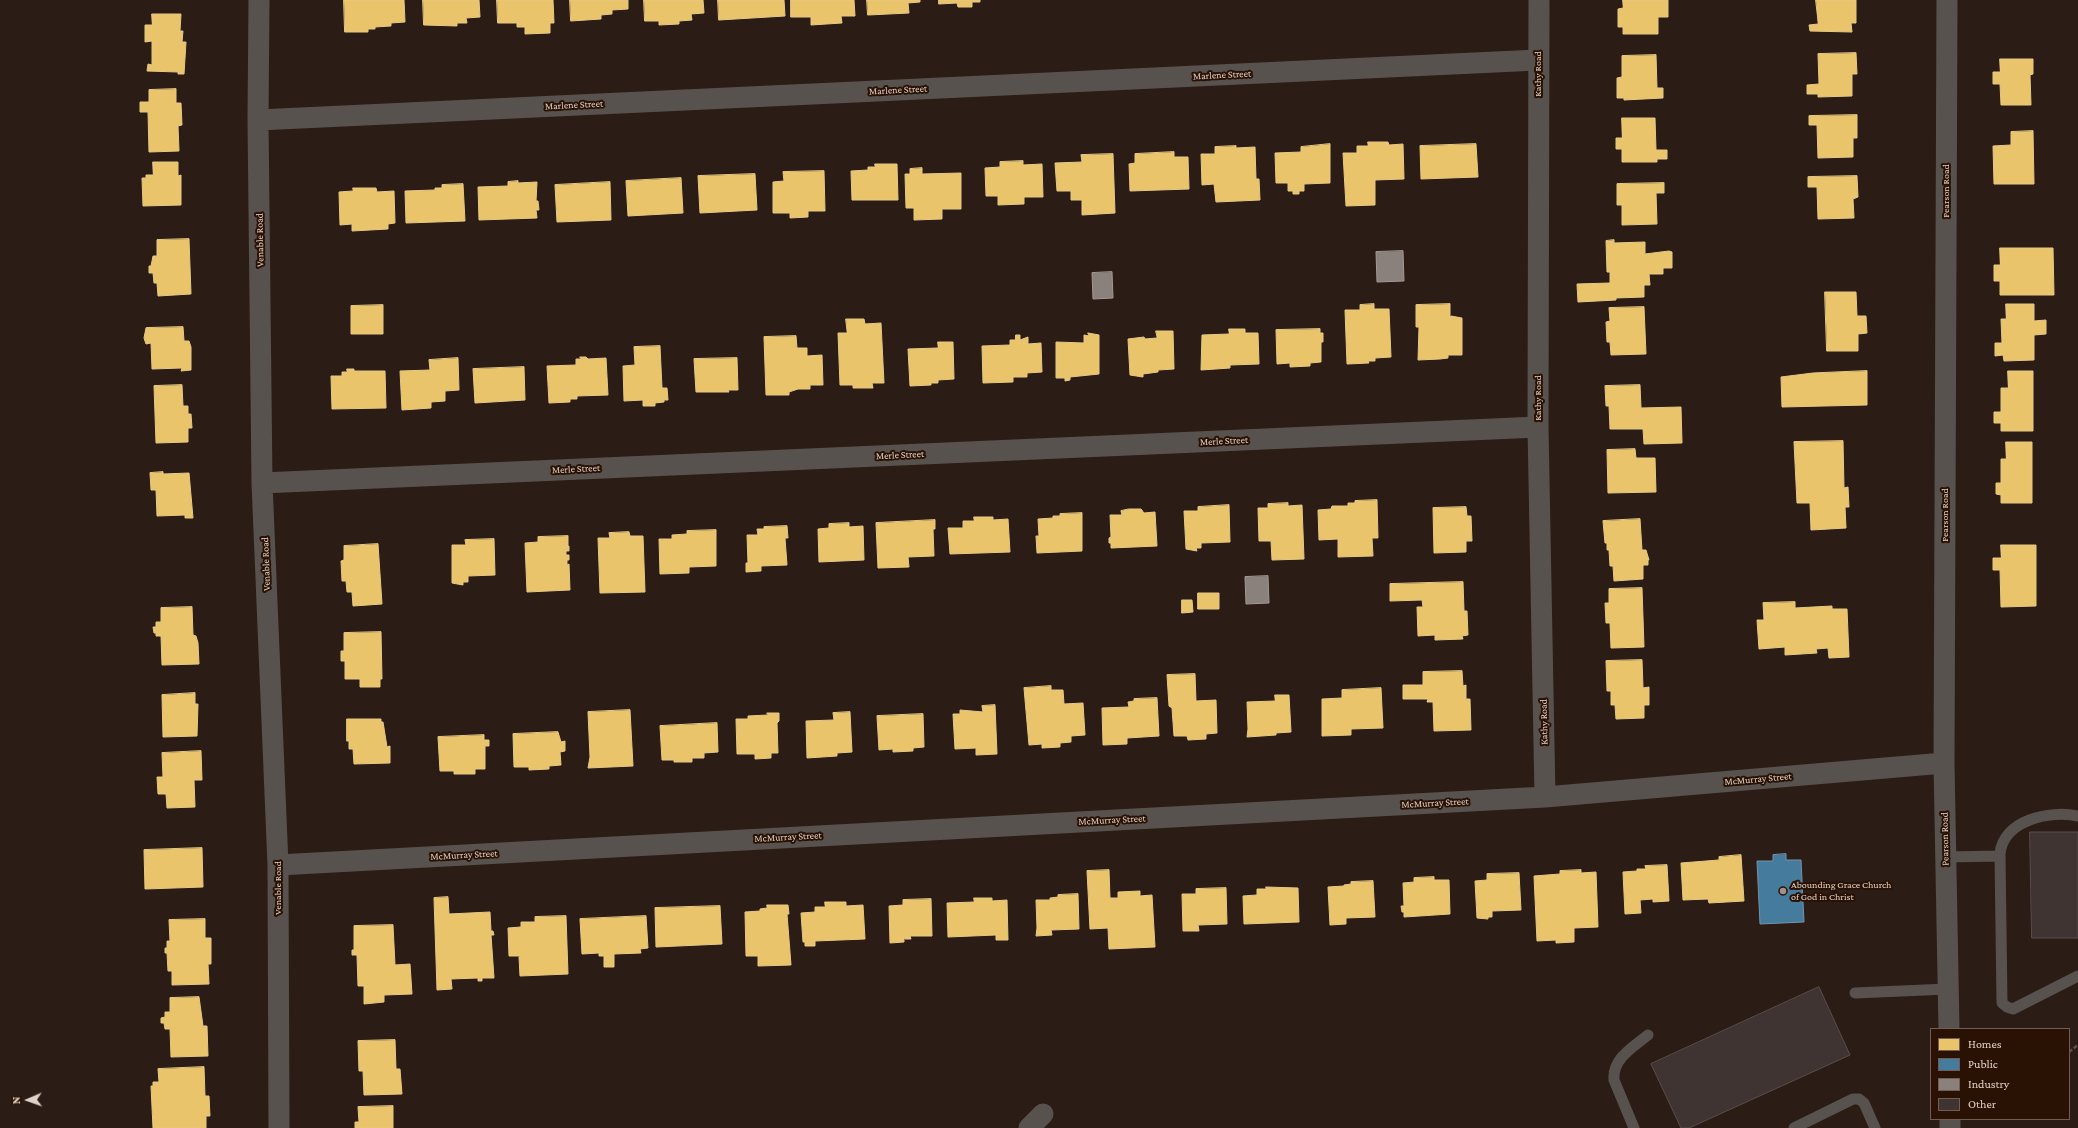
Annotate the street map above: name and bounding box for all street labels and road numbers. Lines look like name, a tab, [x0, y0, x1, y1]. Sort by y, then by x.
street label: Kathy Road	[1532, 51, 1544, 97]
street label: Marlene Street	[1192, 67, 1252, 83]
street label: Marlene Street	[868, 82, 928, 98]
street label: Marlene Street	[544, 97, 604, 113]
street label: Pearson Road	[1940, 164, 1952, 218]
street label: Venable Road	[254, 213, 266, 267]
street label: Kathy Road	[1532, 375, 1544, 421]
street label: Merle Street	[1199, 434, 1249, 448]
street label: Merle Street	[875, 448, 925, 462]
street label: Merle Street	[551, 462, 601, 476]
street label: Pearson Road	[1939, 488, 1951, 542]
street label: Venable Road	[259, 537, 273, 591]
street label: Kathy Road	[1538, 699, 1550, 745]
street label: McMurray Street	[1724, 770, 1792, 788]
street label: McMurray Street	[1401, 795, 1469, 811]
street label: McMurray Street	[1078, 812, 1146, 828]
street label: Pearson Road	[1939, 812, 1951, 866]
street label: McMurray Street	[754, 829, 822, 845]
street label: McMurray Street	[430, 847, 498, 863]
street label: Venable Road	[272, 861, 284, 915]

